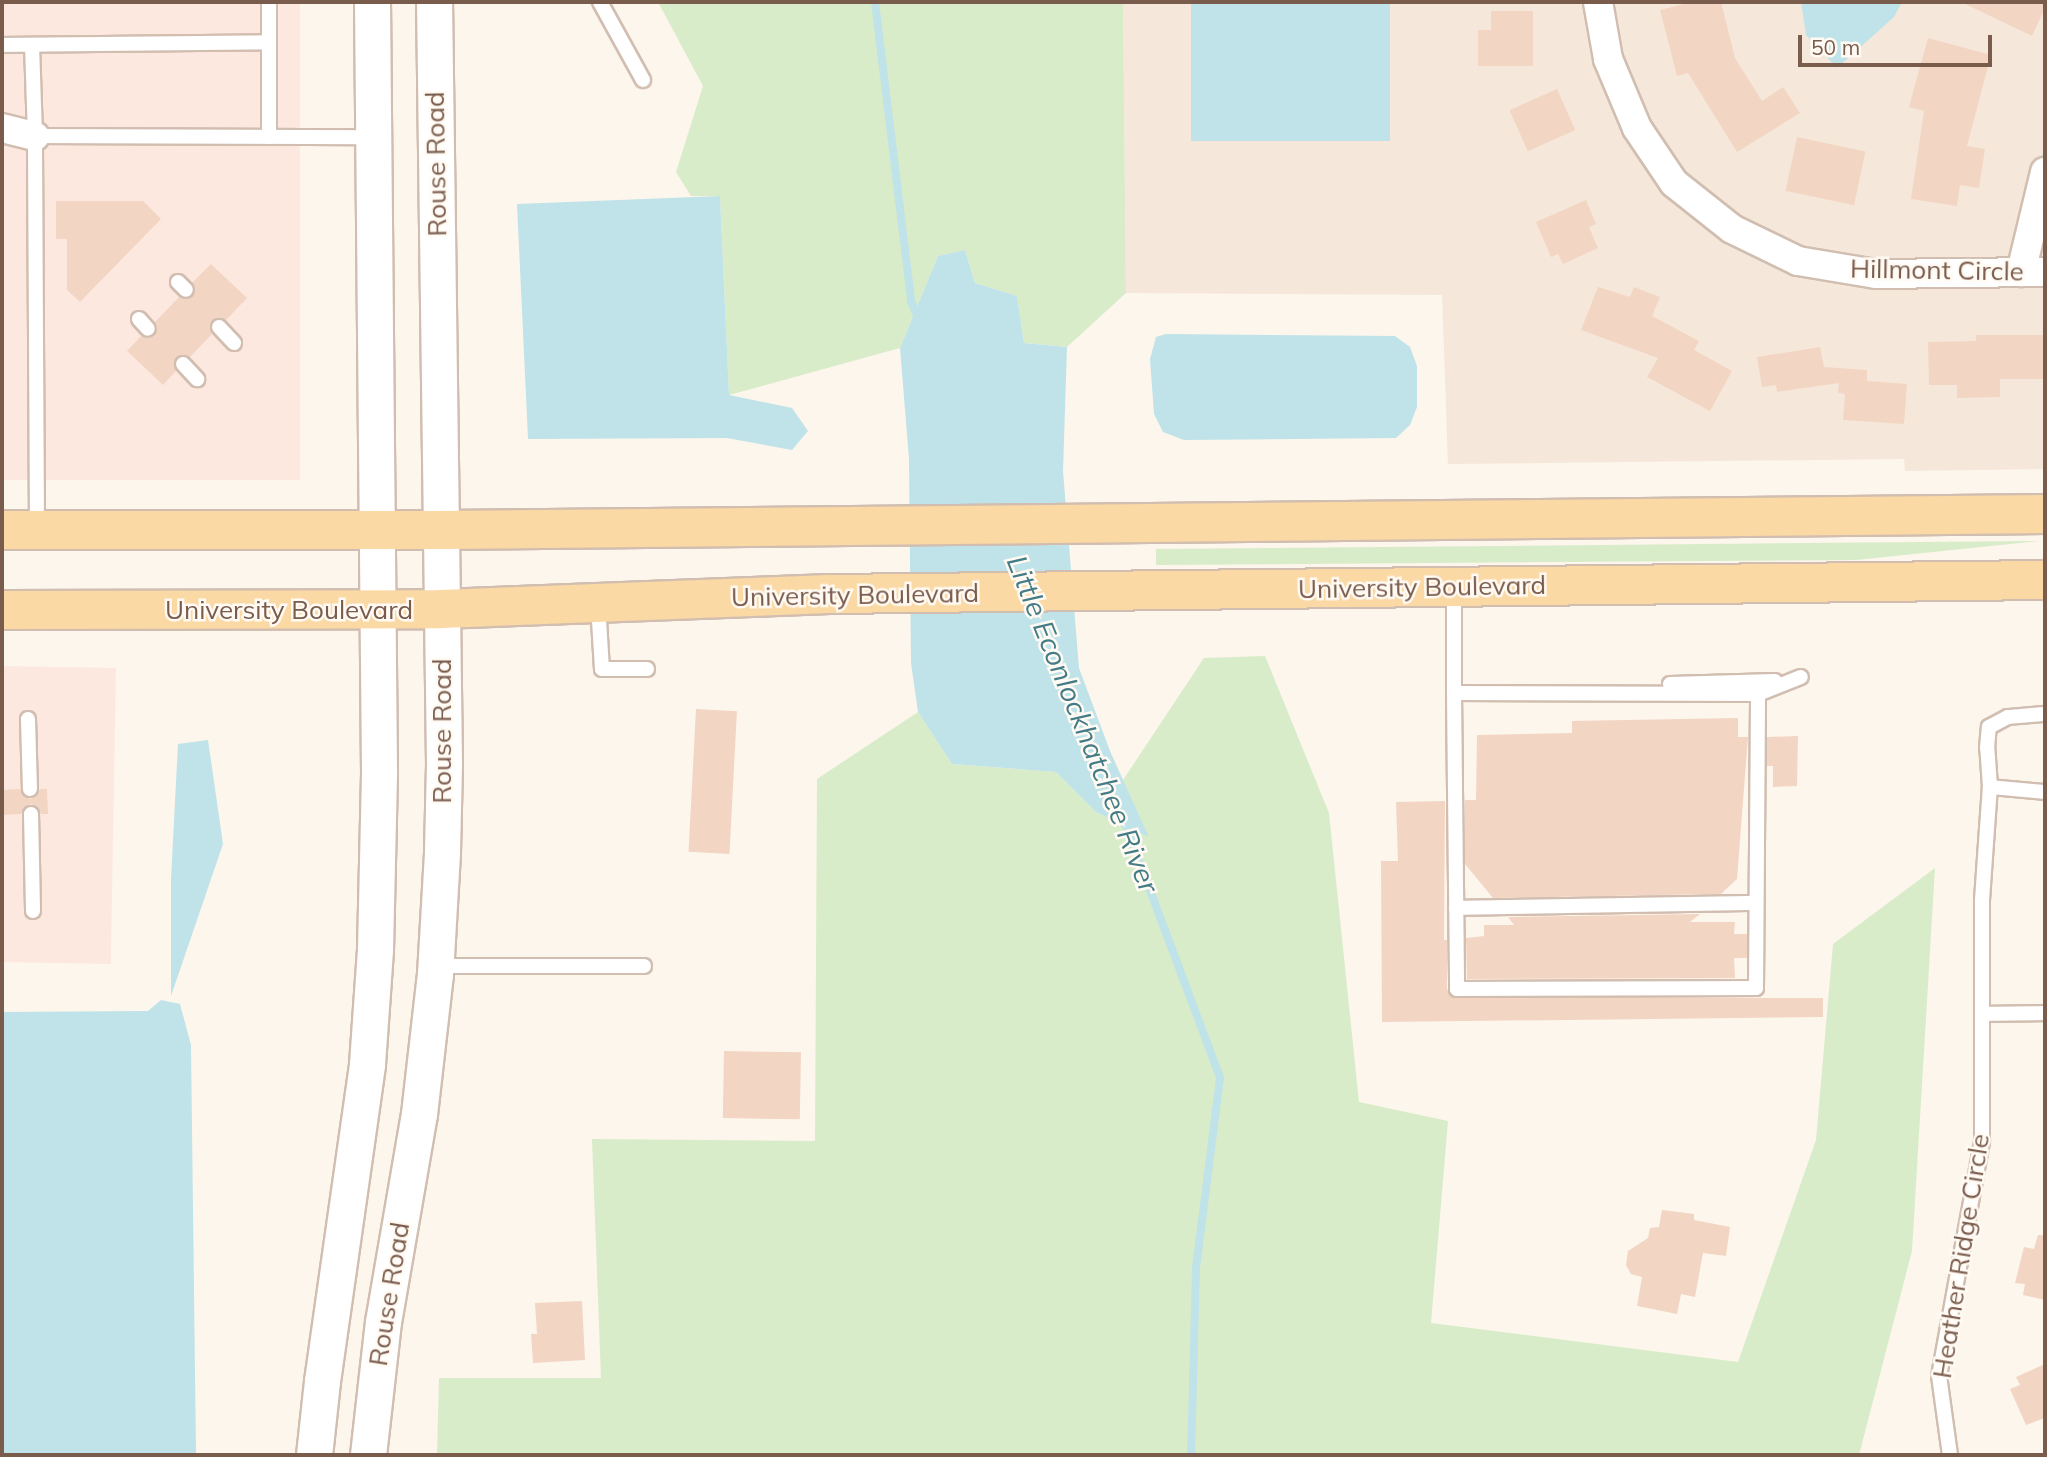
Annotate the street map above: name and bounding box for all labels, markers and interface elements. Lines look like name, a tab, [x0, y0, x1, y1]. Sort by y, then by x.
scale bar	[1802, 21, 1996, 65]
text: 50 m	[1811, 34, 1860, 60]
street label: Rouse Road	[419, 91, 453, 237]
street label: Hillmont Circle	[1850, 253, 2024, 287]
water label: Little Econlockhatchee River	[1000, 551, 1166, 897]
street label: University Boulevard	[1298, 569, 1546, 605]
street label: University Boulevard	[731, 577, 979, 613]
street label: University Boulevard	[165, 594, 413, 626]
street label: Rouse Road	[426, 658, 458, 804]
street label: Heather Ridge Circle	[1926, 1131, 1996, 1381]
street label: Rouse Road	[362, 1220, 416, 1368]

